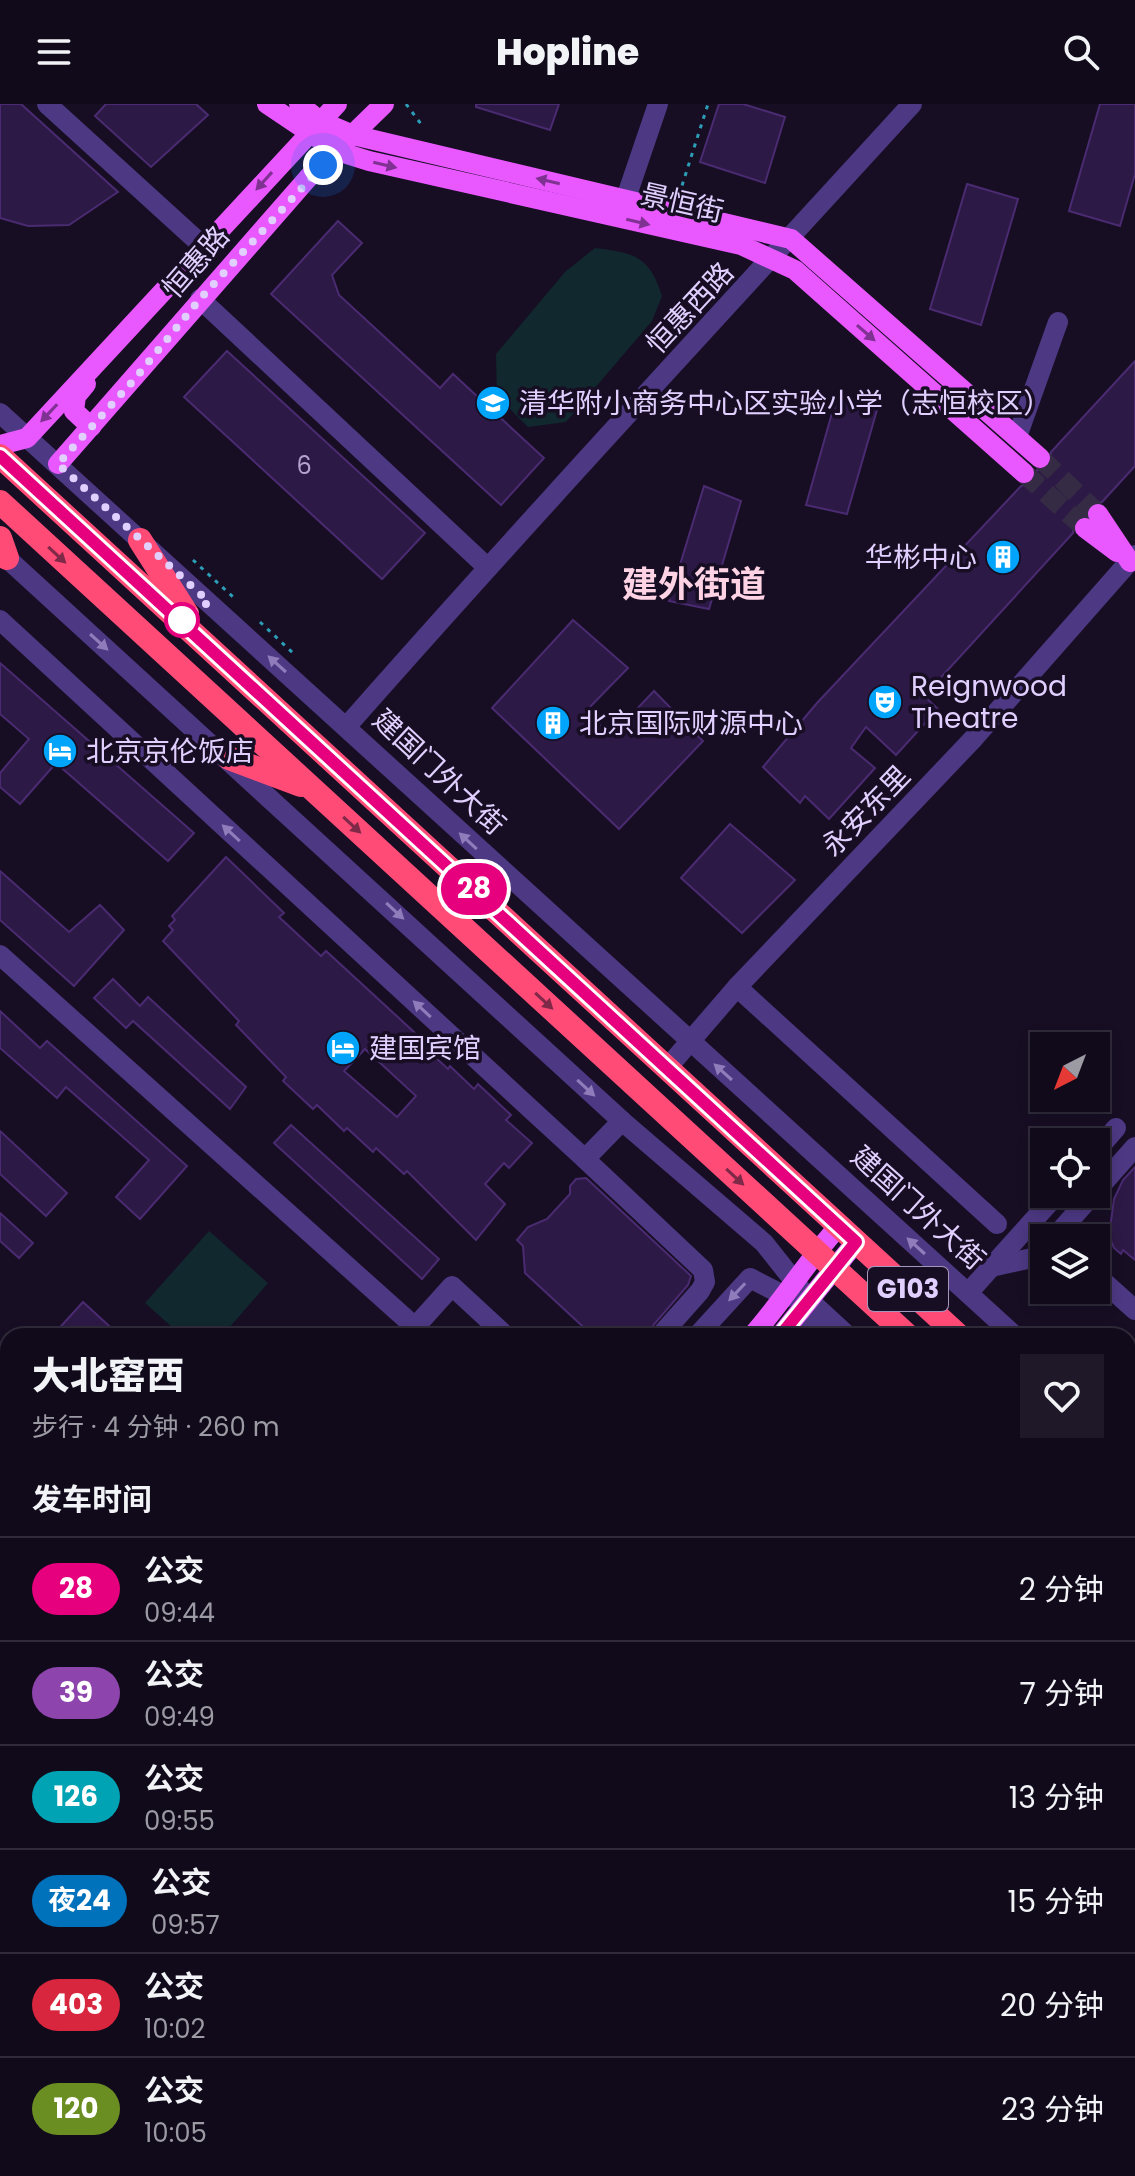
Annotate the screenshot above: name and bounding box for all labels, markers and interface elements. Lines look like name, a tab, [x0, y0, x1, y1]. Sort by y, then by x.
text: Hopline	[496, 27, 639, 78]
icon: menu	[32, 30, 76, 74]
icon: search	[1059, 30, 1103, 74]
your location	[303, 145, 343, 185]
one-way arrow	[372, 159, 397, 172]
one-way arrow	[256, 172, 274, 191]
one-way arrow	[535, 174, 560, 187]
street label: 景恒街	[637, 175, 727, 231]
one-way arrow	[626, 216, 651, 229]
street label: 恒惠路	[154, 218, 238, 306]
street label: 恒惠西路	[638, 254, 742, 362]
one-way arrow	[856, 324, 876, 341]
school or university icon: 清华附小商务中心区实验小学（志恒校区）	[474, 384, 512, 422]
place label: 清华附小商务中心区实验小学（志恒校区）	[519, 384, 1051, 423]
one-way arrow	[41, 403, 59, 422]
house number: 6	[296, 449, 312, 482]
place label: 华彬中心	[865, 538, 977, 577]
building icon: 华彬中心	[984, 538, 1022, 576]
one-way arrow	[48, 545, 67, 563]
district label: 建外街道	[622, 559, 766, 610]
unlabelled marker	[165, 603, 199, 637]
one-way arrow	[90, 632, 109, 650]
one-way arrow	[268, 655, 287, 673]
place label: Reignwood Theatre	[911, 667, 1067, 738]
theatre icon: Reignwood Theatre	[866, 683, 904, 721]
street label: 建国门外大街	[364, 700, 514, 844]
building icon: 北京国际财源中心	[534, 704, 572, 742]
place label: 北京国际财源中心	[579, 704, 803, 743]
hotel icon: 北京京伦饭店	[41, 732, 79, 770]
place label: 北京京伦饭店	[86, 732, 254, 771]
street label: 永安东里	[813, 757, 919, 865]
one-way arrow	[343, 815, 362, 833]
one-way arrow	[222, 825, 241, 843]
one-way arrow	[459, 832, 478, 850]
line badge: 28	[438, 863, 510, 915]
text: 28	[457, 869, 491, 908]
one-way arrow	[385, 902, 404, 920]
one-way arrow	[534, 992, 553, 1010]
one-way arrow	[413, 1001, 432, 1019]
hotel icon: 建国宾馆	[324, 1029, 362, 1067]
place label: 建国宾馆	[369, 1029, 481, 1068]
north arrow	[1030, 1032, 1110, 1112]
map controls	[1030, 1032, 1110, 1304]
one-way arrow	[713, 1064, 733, 1081]
one-way arrow	[576, 1078, 595, 1096]
button: locate	[1030, 1128, 1110, 1208]
street label: 建国门外大街	[843, 1137, 993, 1279]
one-way arrow	[725, 1168, 744, 1186]
button: layers	[1030, 1224, 1110, 1304]
one-way arrow	[906, 1238, 926, 1255]
road number: G103	[868, 1267, 948, 1311]
one-way arrow	[728, 1282, 746, 1301]
text: 大北窑西	[32, 1349, 184, 1402]
button: heart	[1020, 1354, 1104, 1438]
text: 步行 · 4 分钟 · 260 m	[32, 1409, 280, 1445]
text: 发车时间	[32, 1478, 152, 1521]
text: 公交	[144, 1549, 204, 1592]
text: 2 分钟	[1019, 1568, 1104, 1611]
text: 28	[59, 1569, 93, 1608]
text: 09:44	[144, 1595, 215, 1631]
text: 公交	[144, 1653, 204, 1696]
text: 7 分钟	[1020, 1672, 1104, 1715]
text: 39	[59, 1673, 93, 1712]
text: 09:49	[144, 1699, 215, 1735]
text: 公交	[144, 1757, 204, 1800]
text: 13 分钟	[1009, 1776, 1104, 1819]
text: 126	[54, 1777, 98, 1816]
text: 09:55	[144, 1803, 215, 1839]
text: 公交	[151, 1861, 211, 1904]
text: 15 分钟	[1008, 1880, 1104, 1923]
text: 夜24	[48, 1881, 111, 1920]
text: 09:57	[151, 1907, 220, 1943]
text: 公交	[144, 1965, 204, 2008]
text: 20 分钟	[1000, 1984, 1104, 2027]
text: 403	[49, 1985, 103, 2024]
text: 10:02	[144, 2011, 205, 2047]
text: 公交	[144, 2069, 204, 2112]
text: 23 分钟	[1001, 2088, 1104, 2131]
text: 120	[54, 2089, 98, 2128]
text: 10:05	[144, 2115, 207, 2151]

